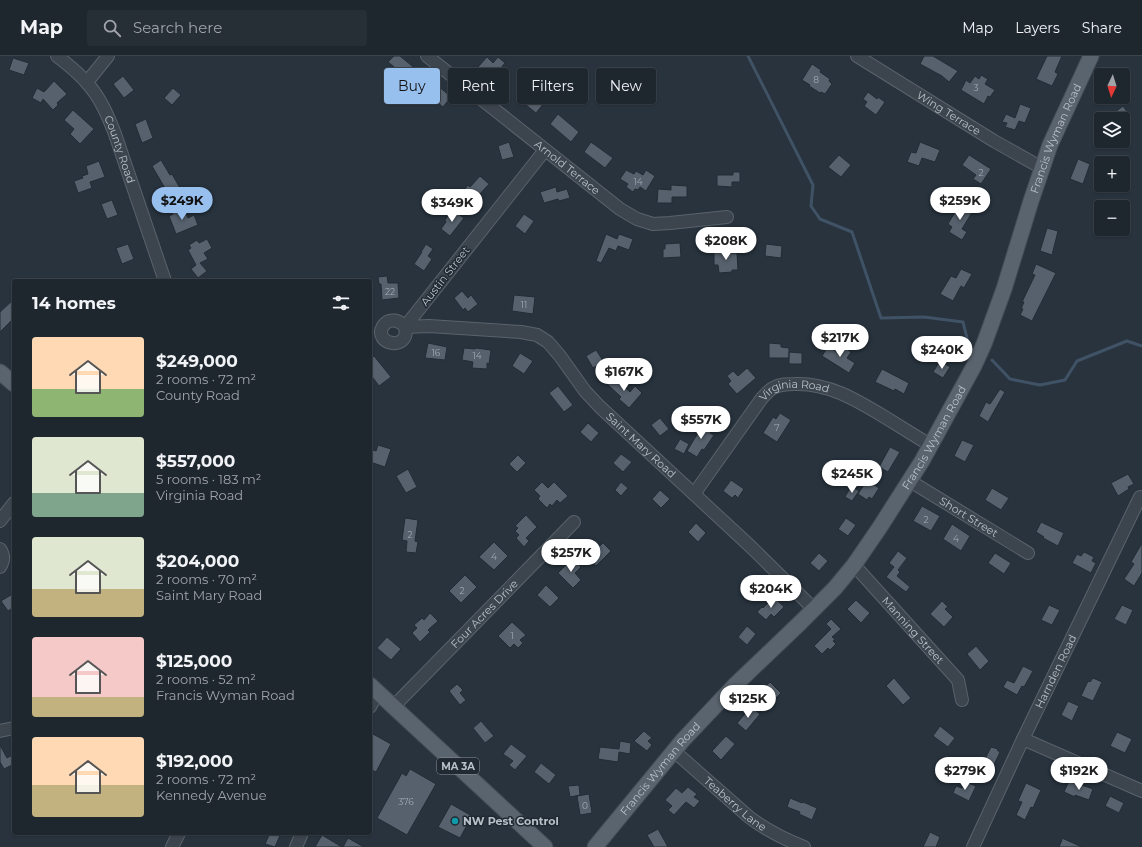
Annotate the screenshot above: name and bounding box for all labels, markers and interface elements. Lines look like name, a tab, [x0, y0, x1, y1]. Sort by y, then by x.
search box	[87, 10, 367, 46]
text: Map	[20, 16, 63, 39]
icon: search	[101, 17, 123, 39]
text: Search here	[133, 18, 222, 37]
text: Map	[962, 19, 993, 37]
text: Layers	[1015, 19, 1060, 37]
text: Share	[1082, 19, 1122, 37]
chip: Buy	[384, 68, 440, 104]
chip: Rent	[448, 68, 509, 104]
chip: Filters	[517, 68, 588, 104]
chip: New	[596, 68, 656, 104]
north arrow	[1094, 68, 1130, 104]
map controls	[1094, 68, 1130, 236]
house number: 8	[813, 74, 819, 85]
street label: Francis Wyman Road	[1027, 81, 1084, 195]
house number: 3	[973, 82, 979, 93]
street label: Wing Terrace	[914, 88, 984, 138]
button: layers	[1094, 112, 1130, 148]
street label: County Road	[101, 113, 138, 185]
street label: Arnold Terrace	[532, 137, 603, 198]
button: +	[1094, 156, 1130, 192]
house number: 2	[978, 167, 984, 178]
house number: 14	[633, 176, 643, 187]
pin: $249K	[154, 187, 210, 221]
pin: $259K	[932, 187, 988, 221]
pin: $349K	[424, 189, 480, 223]
text: $249K	[161, 192, 203, 208]
text: $259K	[939, 192, 981, 208]
text: $349K	[431, 194, 473, 210]
button: −	[1094, 200, 1130, 236]
pin: $208K	[698, 227, 754, 261]
text: $208K	[705, 232, 748, 248]
street label: Austin Street	[417, 243, 473, 308]
house number: 22	[385, 286, 395, 297]
icon: filters	[330, 292, 352, 314]
text: 14 homes	[32, 293, 116, 313]
house number: 11	[521, 299, 527, 310]
pin: $217K	[812, 324, 868, 358]
text: $217K	[821, 329, 859, 345]
pin: $240K	[914, 336, 970, 370]
text: $240K	[920, 341, 964, 357]
house number: 16	[432, 347, 441, 358]
house number: 14	[472, 350, 482, 361]
text: $249,000	[156, 351, 238, 371]
icon: home	[64, 353, 112, 401]
pin: $167K	[596, 358, 652, 392]
text: $167K	[604, 363, 644, 379]
text: 2 rooms · 72 m²	[156, 371, 256, 387]
street label: Virginia Road	[756, 377, 831, 404]
street label: Francis Wyman Road	[899, 383, 969, 492]
text: County Road	[156, 387, 240, 403]
pin: $557K	[673, 406, 729, 440]
street label: Saint Mary Road	[603, 409, 679, 481]
text: $557K	[680, 411, 722, 427]
house number: 7	[774, 422, 780, 433]
text: $557,000	[156, 451, 235, 471]
icon: home	[64, 453, 112, 501]
pin: $245K	[824, 460, 880, 494]
text: $245K	[831, 465, 873, 481]
text: 5 rooms · 183 m²	[156, 471, 261, 487]
text: Virginia Road	[156, 487, 243, 503]
street label: Short Street	[937, 494, 1001, 540]
house number: 2	[923, 514, 929, 525]
house number: 2	[407, 529, 413, 540]
house number: 4	[953, 533, 959, 544]
pin: $257K	[543, 539, 599, 573]
text: $257K	[550, 544, 592, 560]
text: $204,000	[156, 551, 239, 571]
house number: 4	[491, 551, 497, 562]
icon: home	[64, 553, 112, 601]
text: 2 rooms · 70 m²	[156, 571, 257, 587]
pin: $204K	[743, 575, 799, 609]
street label: Four Acres Drive	[448, 576, 521, 651]
text: $204K	[749, 580, 793, 596]
house number: 2	[459, 585, 465, 596]
text: Saint Mary Road	[156, 587, 262, 603]
street label: Manning Street	[879, 594, 947, 667]
house number: 1	[510, 630, 514, 641]
street label: Harnden Road	[1032, 632, 1079, 711]
text: $125,000	[156, 651, 232, 671]
icon: home	[64, 653, 112, 701]
text: 2 rooms · 52 m²	[156, 671, 256, 687]
pin: $125K	[720, 685, 776, 719]
text: Francis Wyman Road	[156, 687, 295, 703]
text: $125K	[729, 690, 767, 706]
street label: Francis Wyman Road	[617, 719, 703, 818]
text: $192,000	[156, 751, 233, 771]
icon: home	[64, 753, 112, 801]
pin: $279K	[937, 757, 993, 791]
pin: $192K	[1051, 757, 1107, 791]
road number: MA 3A	[437, 758, 479, 774]
text: $279K	[944, 762, 986, 778]
text: $192K	[1060, 762, 1098, 778]
text: 2 rooms · 72 m²	[156, 771, 256, 787]
street label: Teaberry Lane	[701, 774, 769, 834]
text: Kennedy Avenue	[156, 787, 266, 803]
house number: 376	[398, 796, 414, 807]
house number: 0	[582, 800, 588, 811]
place label: NW Pest Control	[463, 814, 559, 828]
marker: NW Pest Control	[450, 816, 460, 826]

